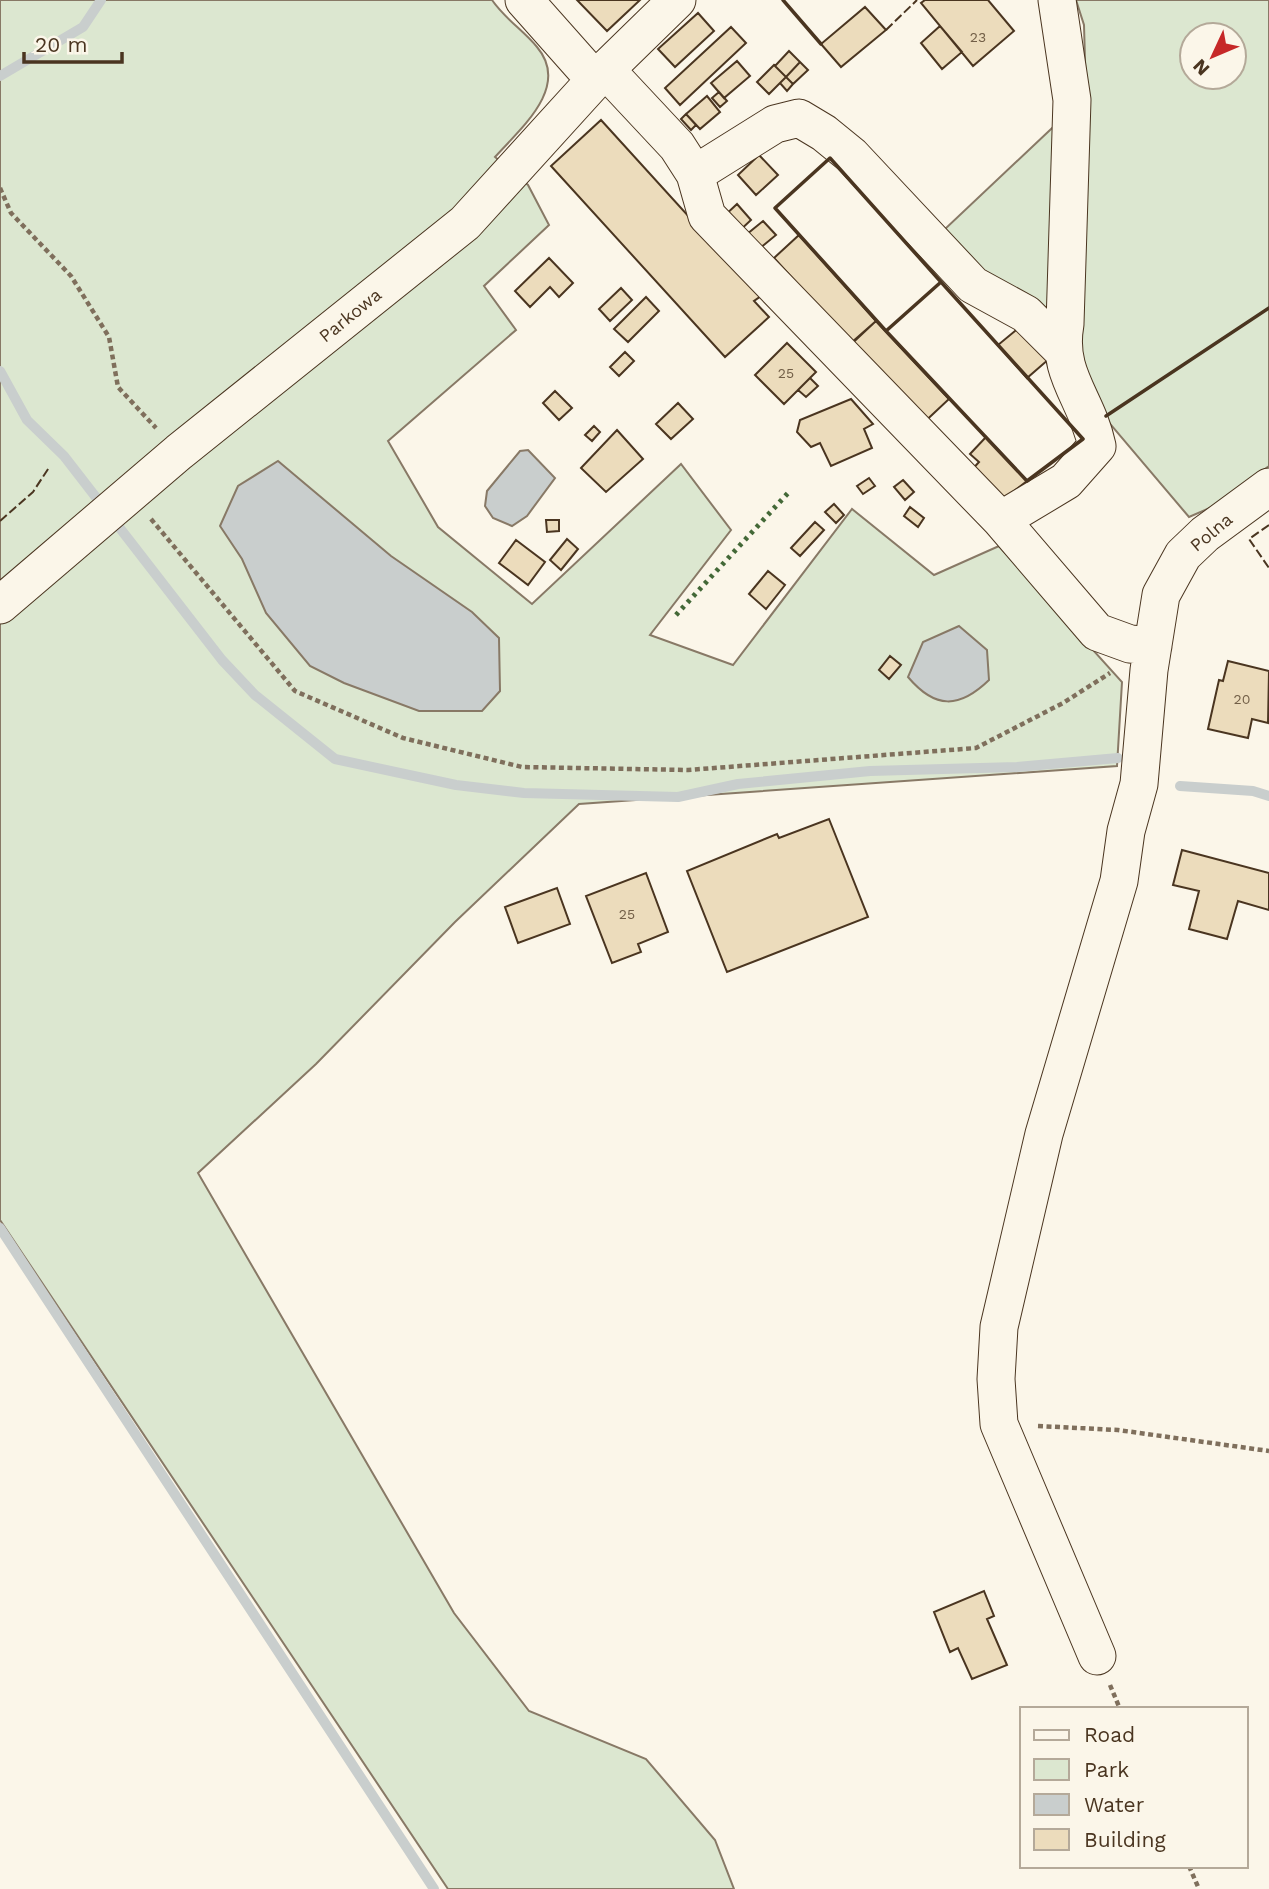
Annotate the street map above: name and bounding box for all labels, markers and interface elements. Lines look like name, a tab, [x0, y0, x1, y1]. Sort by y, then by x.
scale bar	[24, 21, 122, 65]
north arrow	[1178, 21, 1248, 91]
house number: 23	[970, 29, 986, 45]
text: 20 m	[35, 32, 87, 57]
text: N	[1188, 54, 1214, 81]
street label: Parkowa	[315, 284, 385, 346]
house number: 25	[778, 365, 794, 381]
street label: Polna	[1186, 508, 1236, 556]
house number: 20	[1234, 691, 1250, 707]
house number: 25	[619, 906, 635, 922]
legend	[1020, 1707, 1248, 1868]
text: Road	[1084, 1722, 1135, 1747]
text: Park	[1084, 1757, 1129, 1782]
text: Water	[1084, 1792, 1145, 1817]
text: Building	[1084, 1827, 1166, 1852]

